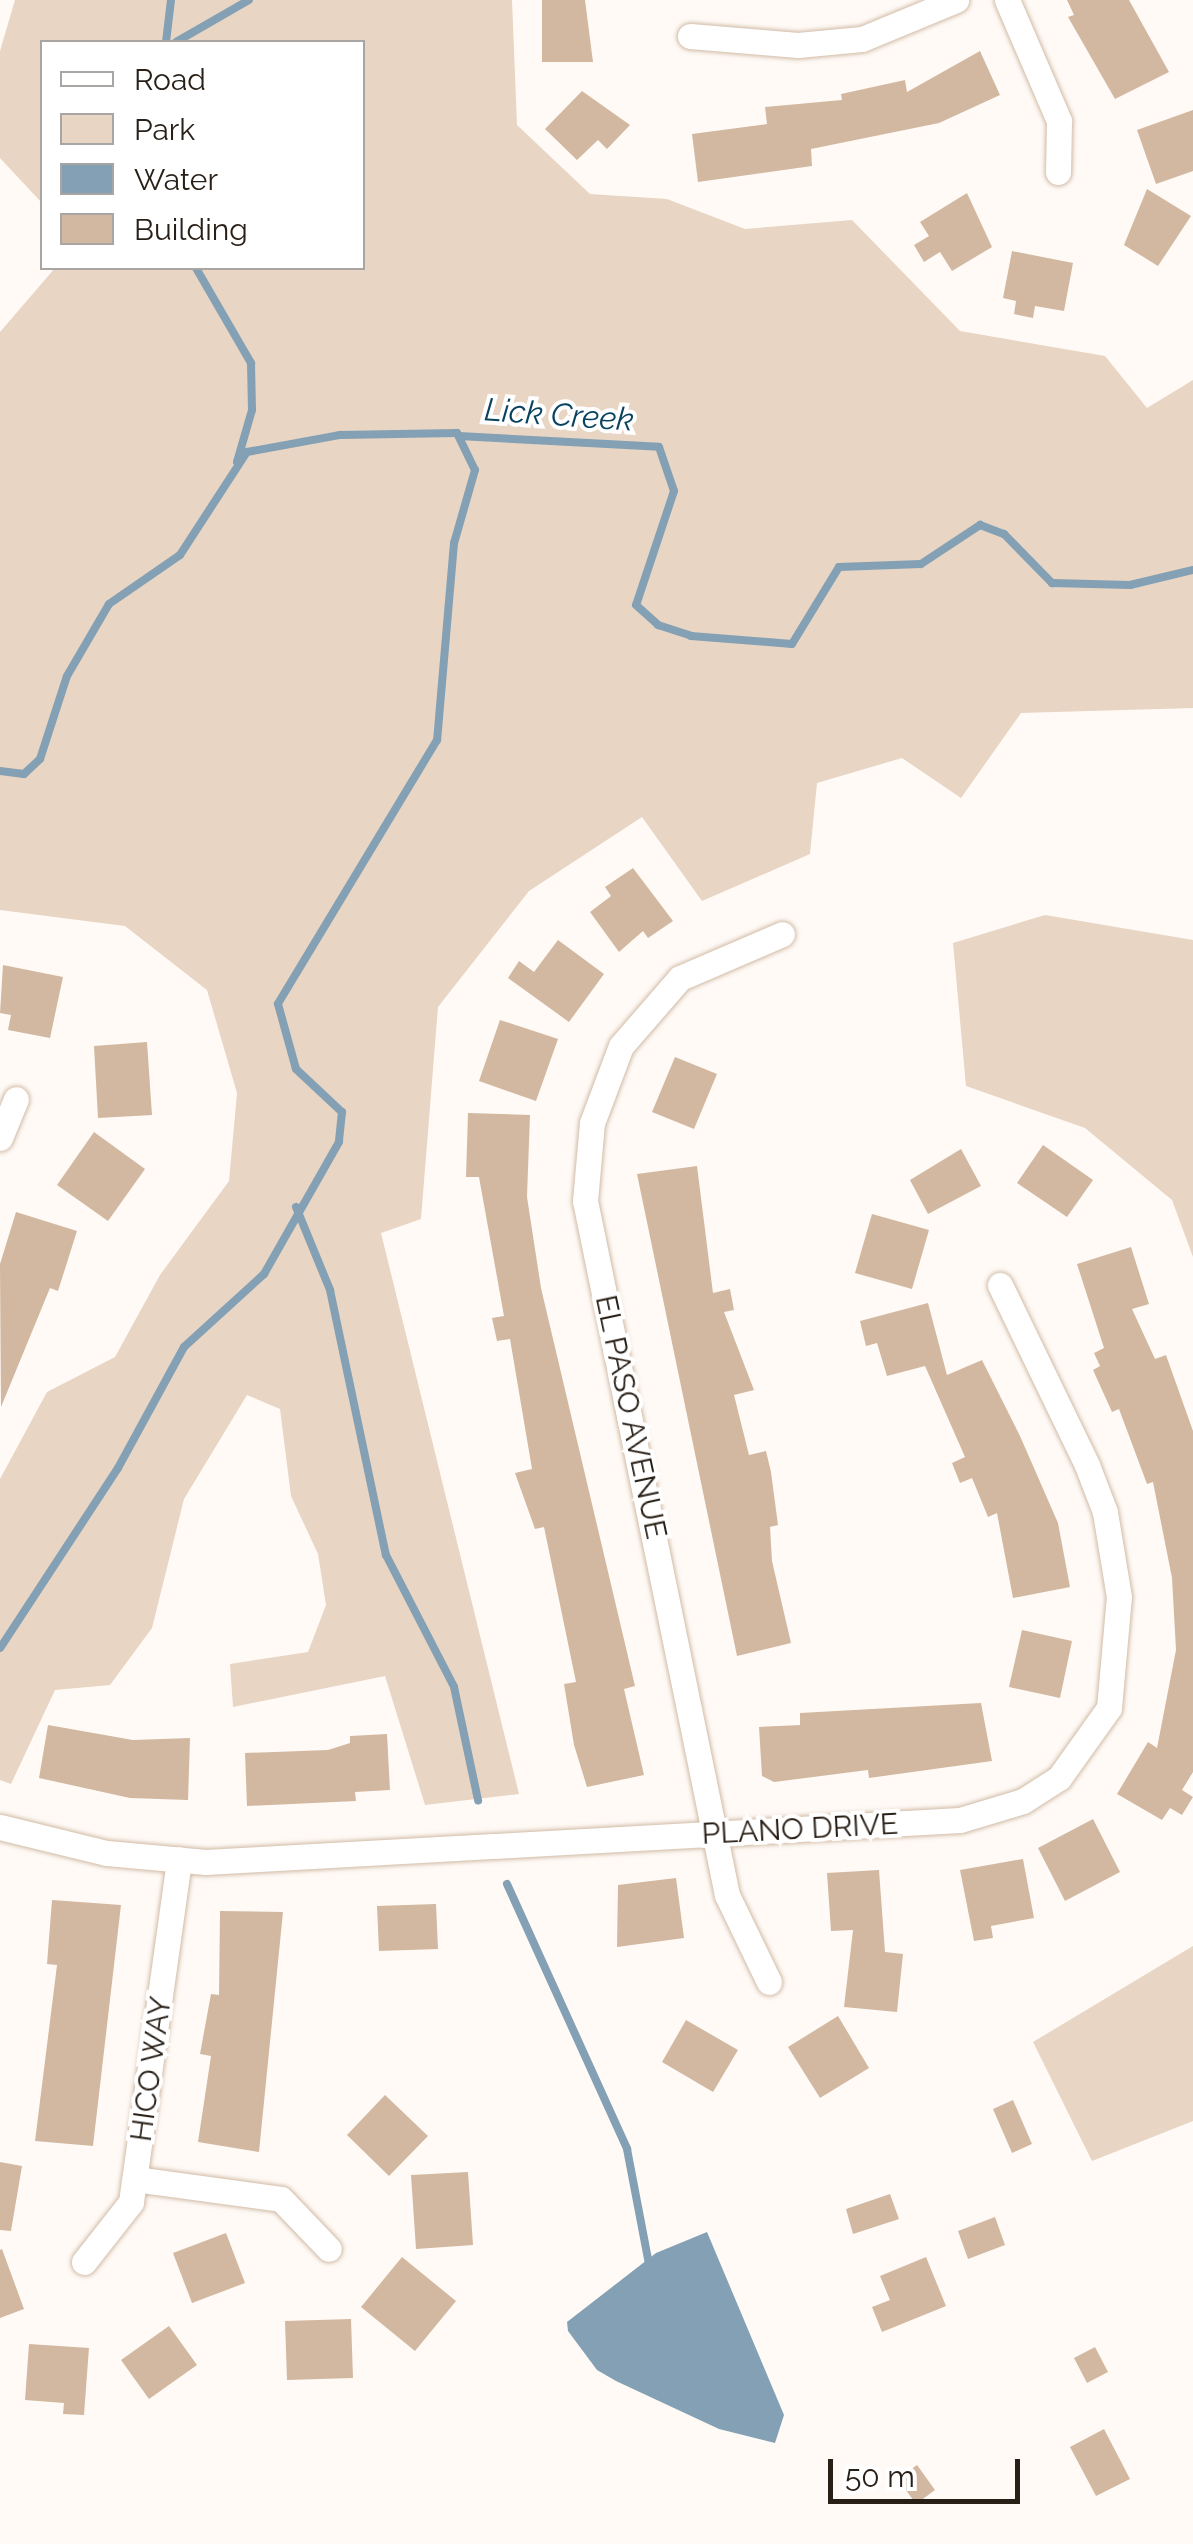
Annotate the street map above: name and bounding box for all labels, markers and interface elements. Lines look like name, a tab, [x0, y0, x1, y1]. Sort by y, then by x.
legend	[40, 40, 365, 270]
text: Road	[134, 62, 206, 97]
text: Park	[134, 112, 195, 147]
text: Water	[134, 162, 218, 197]
text: Building	[134, 212, 248, 247]
water label: Lick Creek	[483, 391, 635, 439]
street label: EL PASO AVENUE	[587, 1291, 675, 1543]
street label: PLANO DRIVE	[701, 1806, 899, 1852]
street label: HICO WAY	[123, 1994, 179, 2144]
scale bar	[833, 2439, 1026, 2501]
text: 50 m	[845, 2459, 915, 2494]

